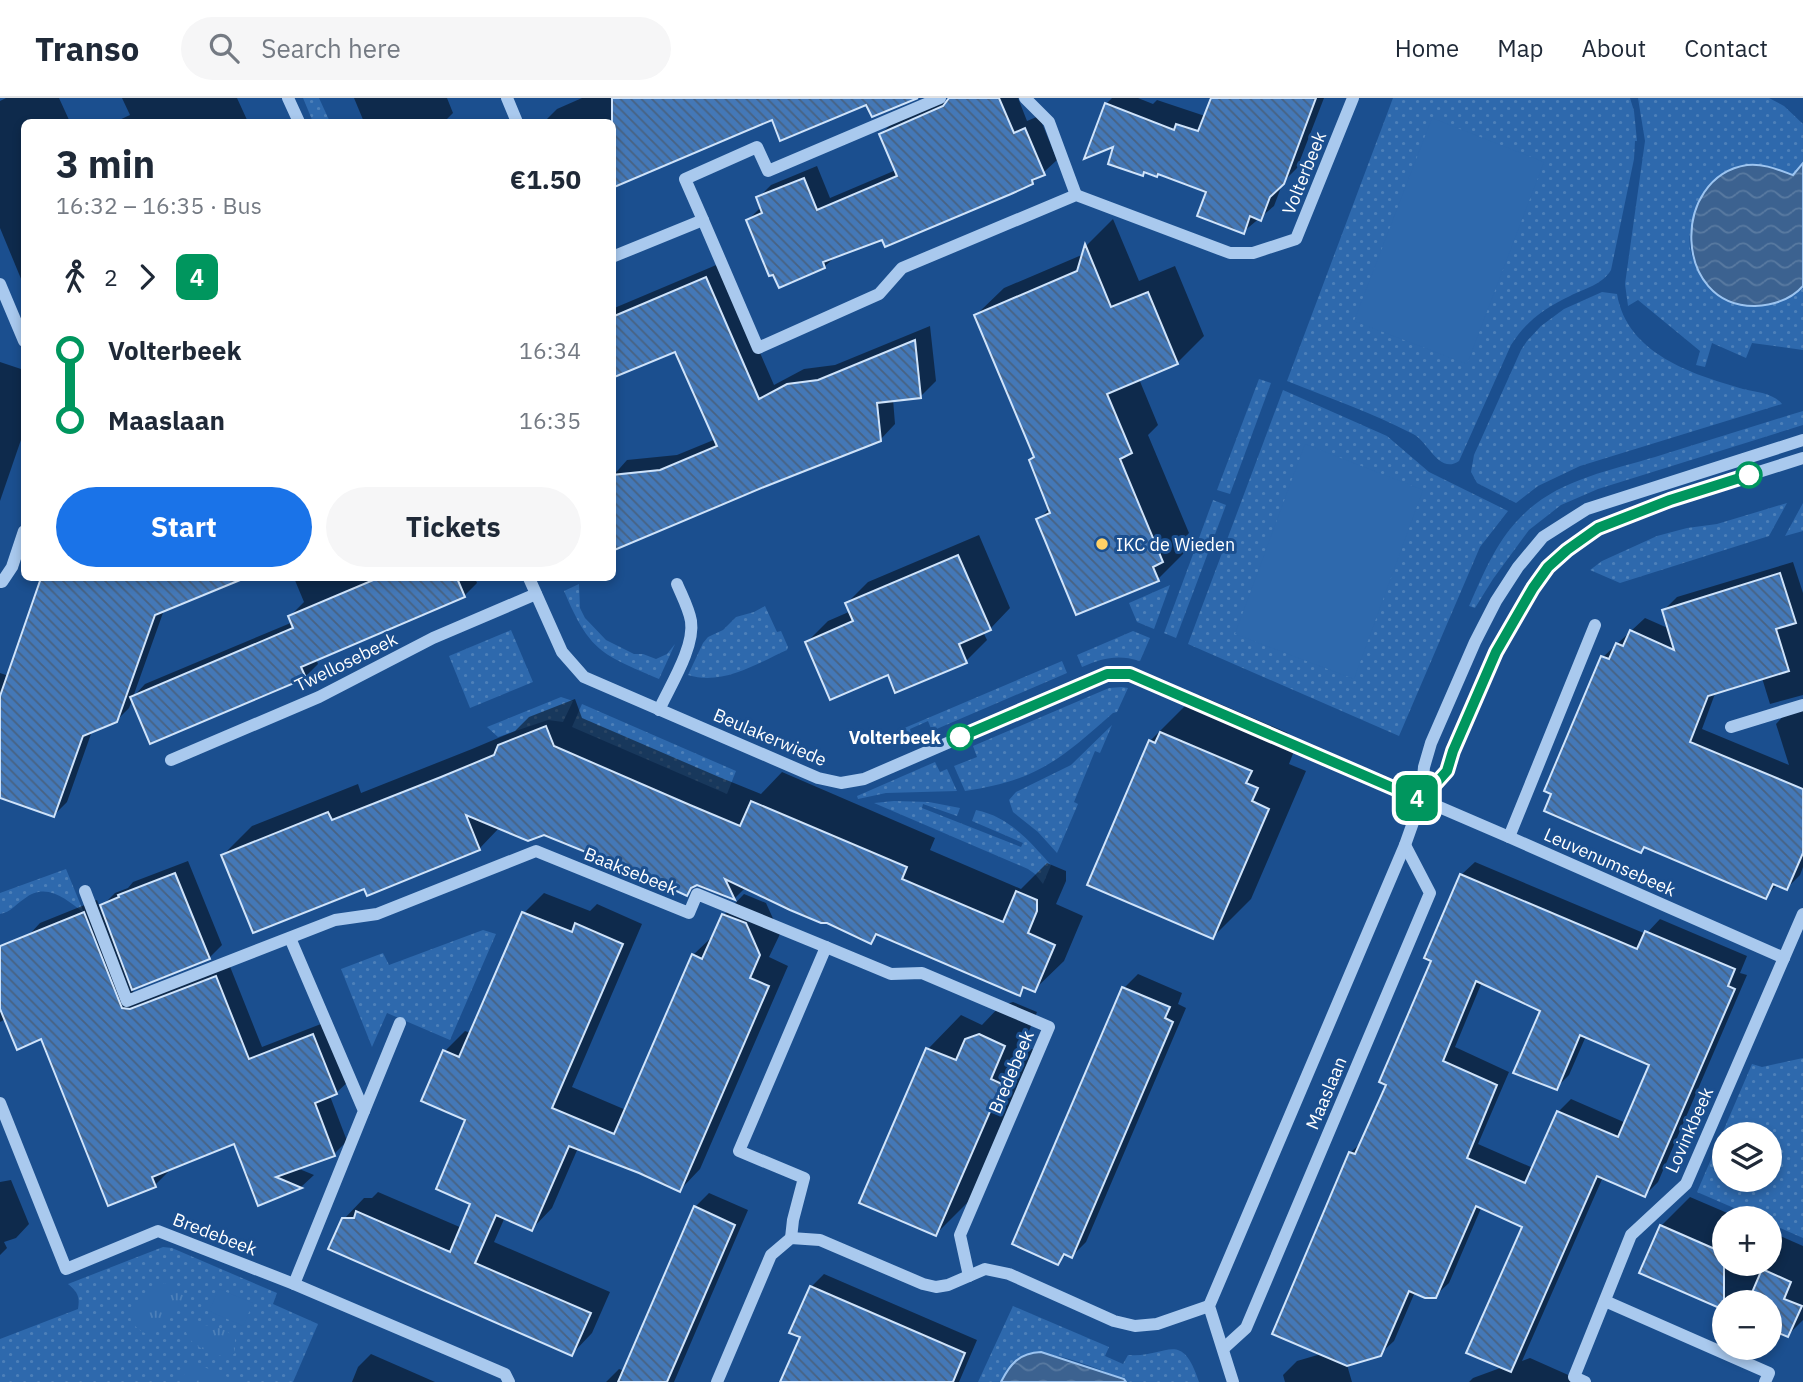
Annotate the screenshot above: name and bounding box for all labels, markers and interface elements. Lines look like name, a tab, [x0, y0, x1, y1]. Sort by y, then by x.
search box	[181, 17, 671, 80]
text: Transo	[35, 27, 139, 70]
icon: search	[205, 29, 243, 67]
text: Search here	[261, 31, 401, 65]
text: Home	[1395, 32, 1459, 64]
text: Map	[1497, 32, 1543, 64]
text: About	[1581, 32, 1646, 64]
text: Contact	[1684, 32, 1768, 64]
street label: Volterbeek	[1277, 128, 1331, 218]
text: 3 min	[56, 139, 155, 188]
text: €1.50	[510, 162, 581, 196]
text: 16:32 – 16:35 · Bus	[56, 190, 262, 220]
icon: walk	[56, 258, 94, 296]
icon: forward	[128, 258, 166, 296]
text: 4	[190, 261, 204, 293]
text: 2	[104, 262, 118, 292]
text: Volterbeek	[108, 333, 241, 367]
text: 16:34	[519, 335, 581, 365]
text: Maaslaan	[108, 403, 225, 437]
text: 16:35	[519, 405, 581, 435]
unlabelled marker	[1736, 462, 1762, 488]
button: Start	[56, 487, 312, 567]
button: Tickets	[326, 487, 581, 567]
place label: IKC de Wieden	[1116, 533, 1235, 556]
marker: IKC de Wieden	[1094, 536, 1110, 552]
street label: Twellosebeek	[291, 627, 402, 697]
street label: Beulakerwiede	[710, 703, 830, 771]
marker: Volterbeek	[947, 724, 973, 750]
place label: Volterbeek	[849, 726, 942, 749]
line badge: 4	[1394, 775, 1440, 821]
text: 4	[1410, 782, 1424, 814]
street label: Leuvenumsebeek	[1540, 823, 1680, 902]
street label: Baaksebeek	[581, 842, 682, 900]
street label: Bredebeek	[983, 1026, 1039, 1117]
street label: Maaslaan	[1300, 1053, 1352, 1133]
street label: Lovinkbeek	[1660, 1083, 1718, 1176]
map controls	[1712, 1122, 1782, 1360]
button: layers	[1712, 1122, 1782, 1192]
button: +	[1712, 1206, 1782, 1276]
street label: Bredebeek	[170, 1207, 261, 1261]
button: −	[1712, 1290, 1782, 1360]

